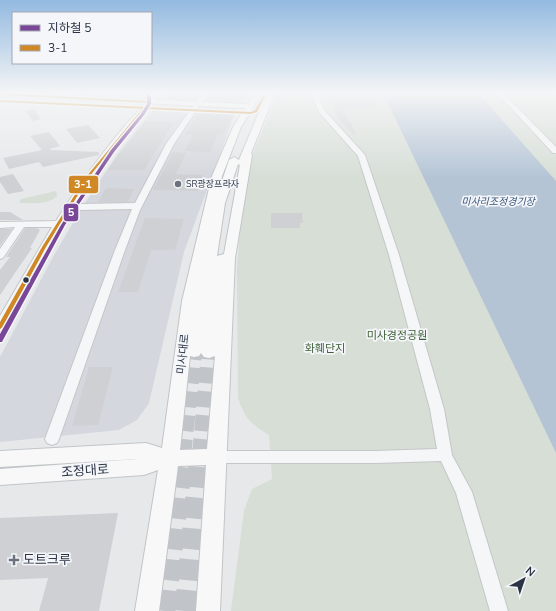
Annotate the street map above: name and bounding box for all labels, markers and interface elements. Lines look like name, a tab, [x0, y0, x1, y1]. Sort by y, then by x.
legend	[12, 12, 152, 64]
text: 지하철 5	[48, 20, 91, 36]
text: 3-1	[48, 40, 68, 56]
line badge: 3-1	[68, 175, 99, 194]
text: 3-1	[74, 177, 92, 192]
place label: SR광장프라자	[186, 178, 239, 190]
marker: SR광장프라자	[173, 179, 183, 189]
water label: 미사리조정경기장	[461, 195, 537, 209]
line badge: 5	[63, 203, 79, 222]
text: 5	[68, 205, 75, 220]
unlabelled marker	[21, 275, 31, 285]
park label: 미사경정공원	[367, 328, 427, 343]
street label: 미사대로	[173, 333, 193, 375]
park label: 화훼단지	[305, 341, 345, 356]
street label: 조정대로	[61, 460, 110, 482]
place label: 도트크루	[23, 551, 71, 569]
marker: 도트크루	[8, 554, 20, 566]
north arrow	[504, 559, 544, 599]
text: N	[522, 563, 538, 580]

